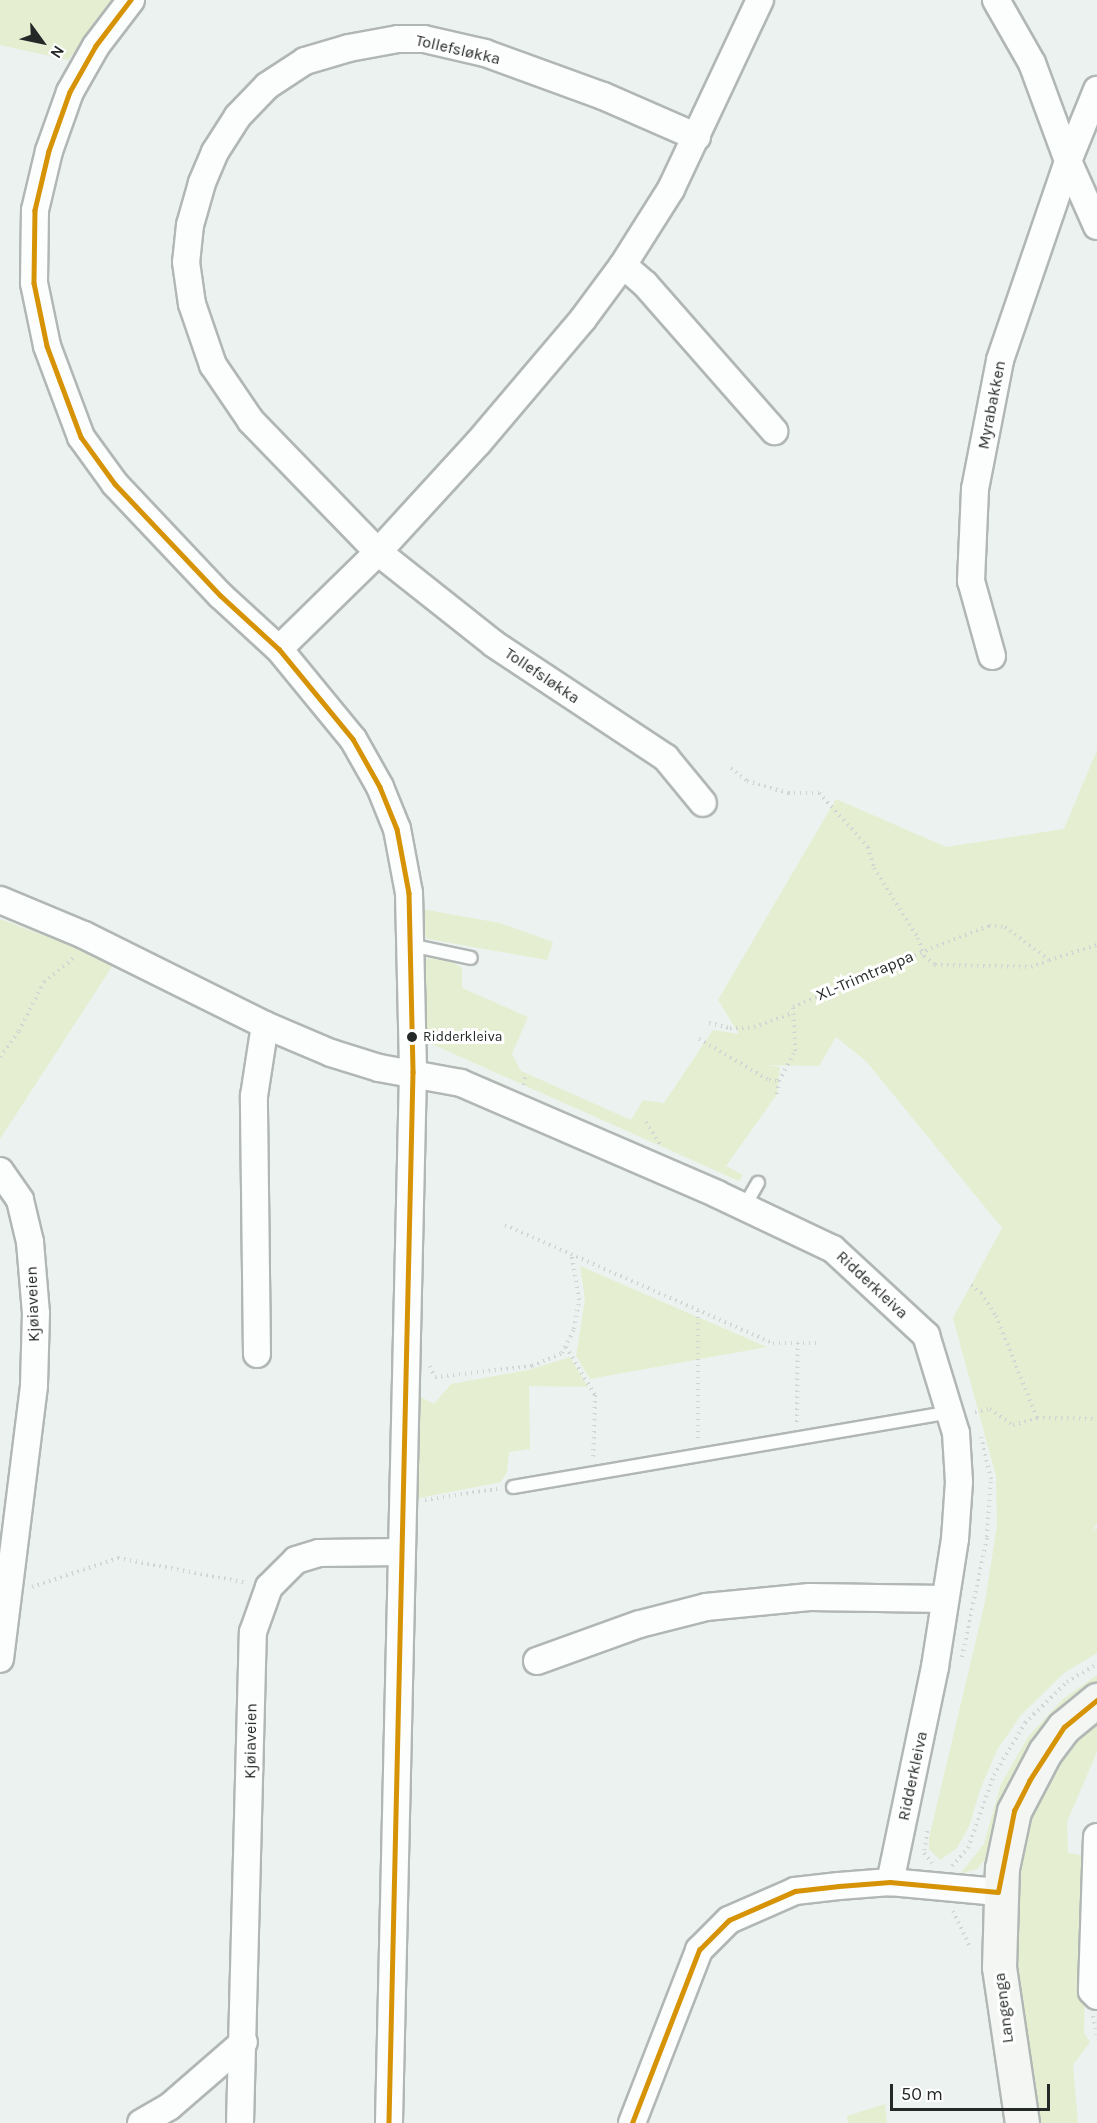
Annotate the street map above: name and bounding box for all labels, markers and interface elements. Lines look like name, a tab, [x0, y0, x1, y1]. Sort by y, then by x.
north arrow	[12, 12, 72, 72]
street label: Tollefsløkka	[414, 31, 502, 69]
text: N	[46, 42, 69, 62]
street label: Myrabakken	[974, 359, 1010, 451]
street label: Tollefsløkka	[501, 644, 583, 708]
street label: XL-Trimtrappa	[813, 947, 917, 1005]
place label: Ridderkleiva	[423, 1029, 502, 1045]
marker: Ridderkleiva	[406, 1031, 418, 1043]
street label: Ridderkleiva	[832, 1247, 912, 1323]
street label: Kjøiaveien	[22, 1266, 44, 1342]
street label: Kjøiaveien	[241, 1703, 261, 1779]
street label: Ridderkleiva	[894, 1730, 932, 1822]
street label: Langenga	[990, 1972, 1018, 2044]
scale bar	[893, 2072, 1054, 2110]
text: 50 m	[901, 2083, 943, 2105]

